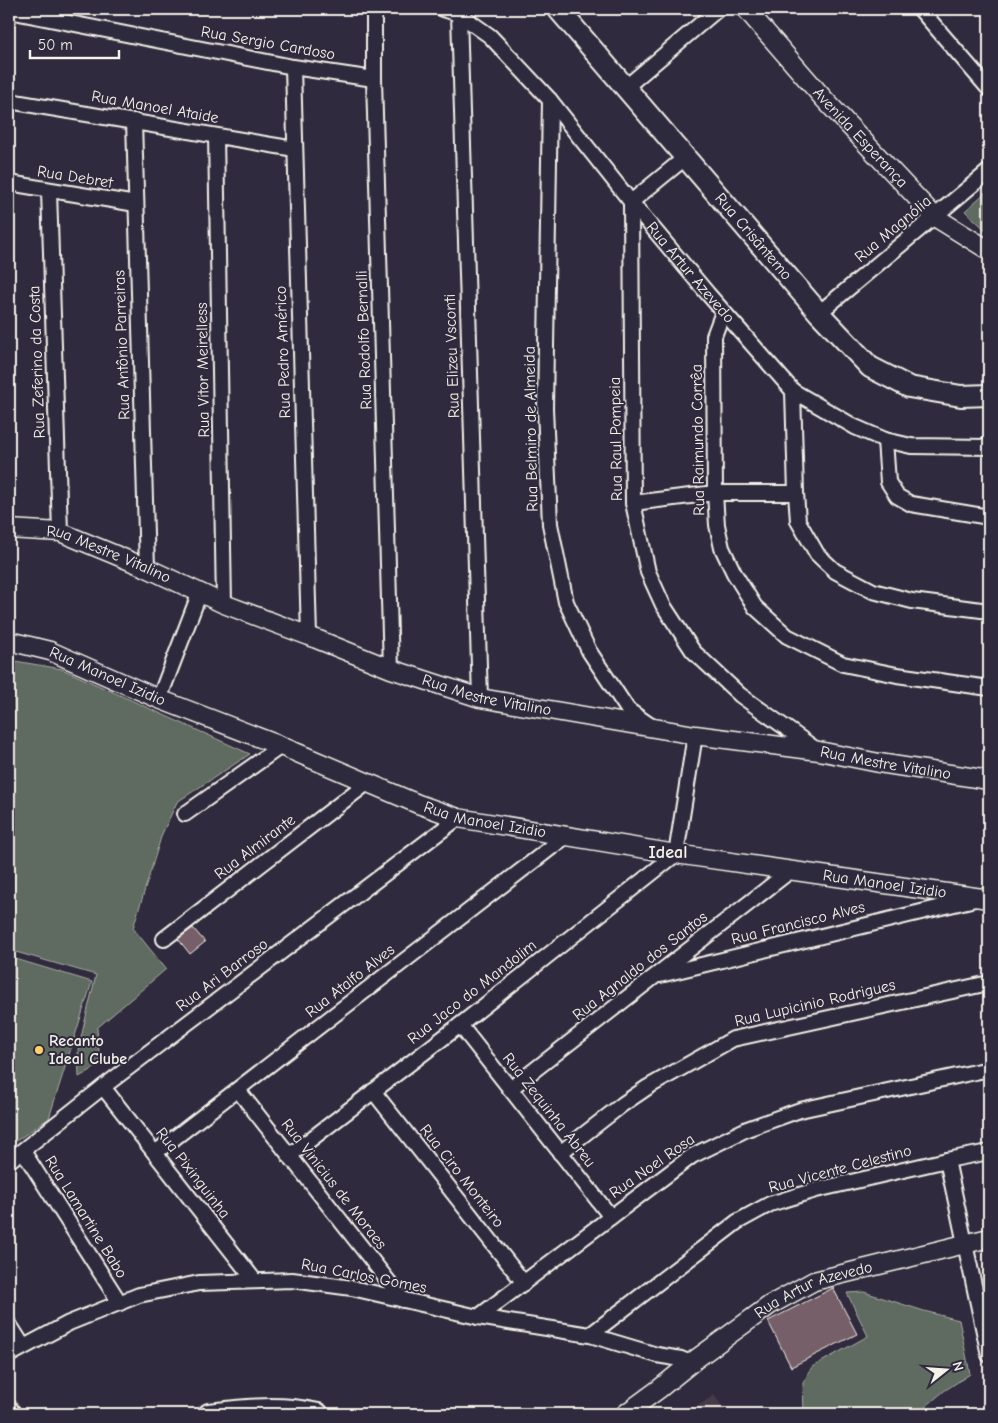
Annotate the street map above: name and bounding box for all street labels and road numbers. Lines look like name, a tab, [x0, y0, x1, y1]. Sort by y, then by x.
street label: Rua Sergio Cardoso	[200, 22, 336, 64]
street label: Avenida Esperança	[809, 84, 911, 191]
street label: Rua Manoel Ataide	[90, 87, 220, 127]
street label: Rua Debret	[36, 162, 115, 192]
street label: Rua Crisântemo	[711, 189, 796, 284]
street label: Rua Magnólia	[851, 192, 935, 266]
street label: Rua Artur Azevedo	[643, 218, 738, 327]
street label: Rua Antônio Parreiras	[110, 269, 134, 420]
street label: Rua Rodolfo Bernalli	[353, 270, 375, 410]
street label: Rua Zeferino da Costa	[25, 285, 49, 439]
street label: Rua Pedro Américo	[272, 285, 294, 419]
street label: Rua Elizeu Vsconti	[441, 293, 463, 419]
street label: Rua Vitor Meirelless	[193, 302, 213, 438]
street label: Rua Belmiro de Almeida	[521, 346, 541, 512]
street label: Rua Raimundo Corrêa	[688, 364, 708, 516]
street label: Rua Raul Pompeia	[606, 377, 626, 501]
street label: Rua Mestre Vitalino	[46, 522, 174, 587]
street label: Rua Manoel Izidio	[47, 643, 168, 710]
street label: Rua Mestre Vitalino	[420, 671, 553, 719]
street label: Rua Mestre Vitalino	[819, 742, 952, 783]
street label: Rua Manoel Izidio	[421, 798, 547, 841]
street label: Rua Almirante	[211, 811, 299, 883]
street label: Rua Manoel Izidio	[822, 866, 948, 902]
street label: Rua Francisco Alves	[729, 898, 867, 948]
street label: Rua Agnaldo dos Santos	[569, 908, 711, 1024]
street label: Rua Ari Barroso	[173, 935, 271, 1015]
street label: Rua Jaco do Mandolim	[404, 936, 540, 1048]
street label: Rua Atalfo Alves	[302, 940, 398, 1021]
street label: Rua Lupicinio Rodrigues	[733, 976, 898, 1030]
street label: Rua Zequinha Abreu	[499, 1049, 599, 1171]
street label: Rua Vinicius de Moraes	[278, 1115, 391, 1253]
street label: Rua Ciro Monteiro	[416, 1121, 508, 1231]
street label: Rua Pixinguinha	[152, 1124, 234, 1222]
street label: Rua Noel Rosa	[606, 1130, 698, 1202]
street label: Rua Vicente Celestino	[767, 1141, 913, 1197]
street label: Rua Lamartine Babo	[41, 1153, 131, 1281]
street label: Rua Carlos Gomes	[300, 1255, 429, 1297]
street label: Rua Artur Azevedo	[751, 1258, 874, 1322]

